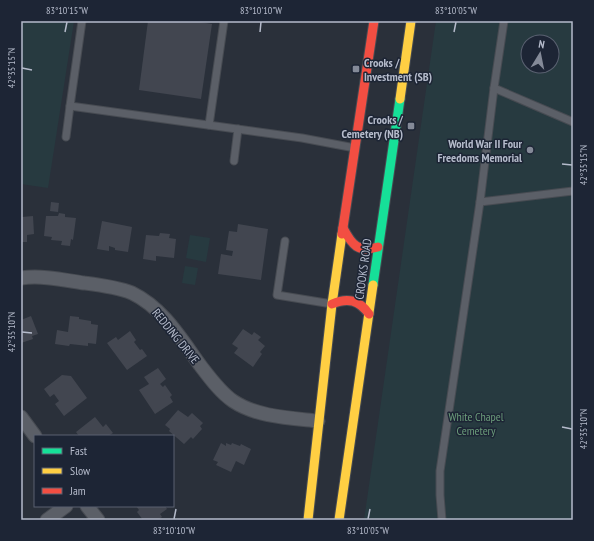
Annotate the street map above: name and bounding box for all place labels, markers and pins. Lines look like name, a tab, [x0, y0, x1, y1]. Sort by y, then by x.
place label: Crooks / Investment (SB)	[364, 55, 432, 84]
marker: Crooks / Investment (SB)	[351, 64, 361, 74]
place label: Crooks / Cemetery (NB)	[342, 112, 404, 141]
marker: Crooks / Cemetery (NB)	[406, 121, 416, 131]
place label: World War II Four Freedoms Memorial	[437, 136, 522, 165]
marker: World War II Four Freedoms Memorial	[525, 145, 535, 155]

